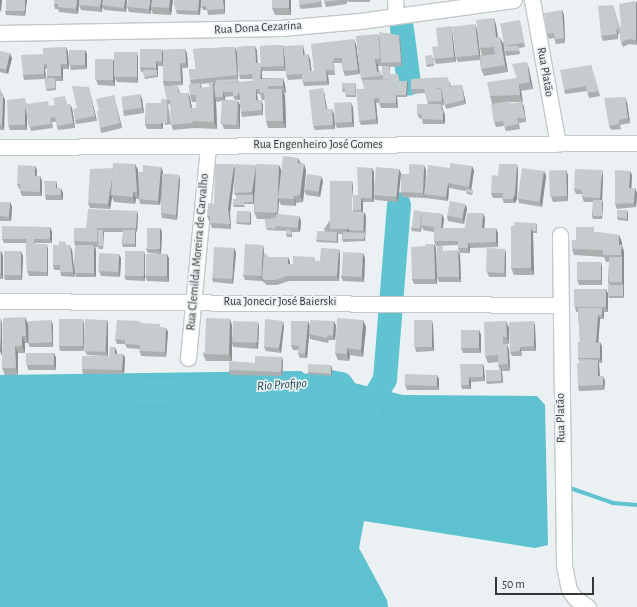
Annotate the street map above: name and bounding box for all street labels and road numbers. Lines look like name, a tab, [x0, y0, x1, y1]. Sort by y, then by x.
street label: Rua Dona Cezarina	[214, 19, 302, 37]
street label: Rua Platão	[534, 46, 556, 98]
street label: Rua Engenheiro José Gomes	[253, 138, 383, 152]
street label: Rua Clemilda Moreira de Carvalho	[184, 173, 212, 331]
street label: Rua Jonecir José Baierski	[224, 295, 336, 309]
street label: Rua Platão	[553, 393, 569, 443]

